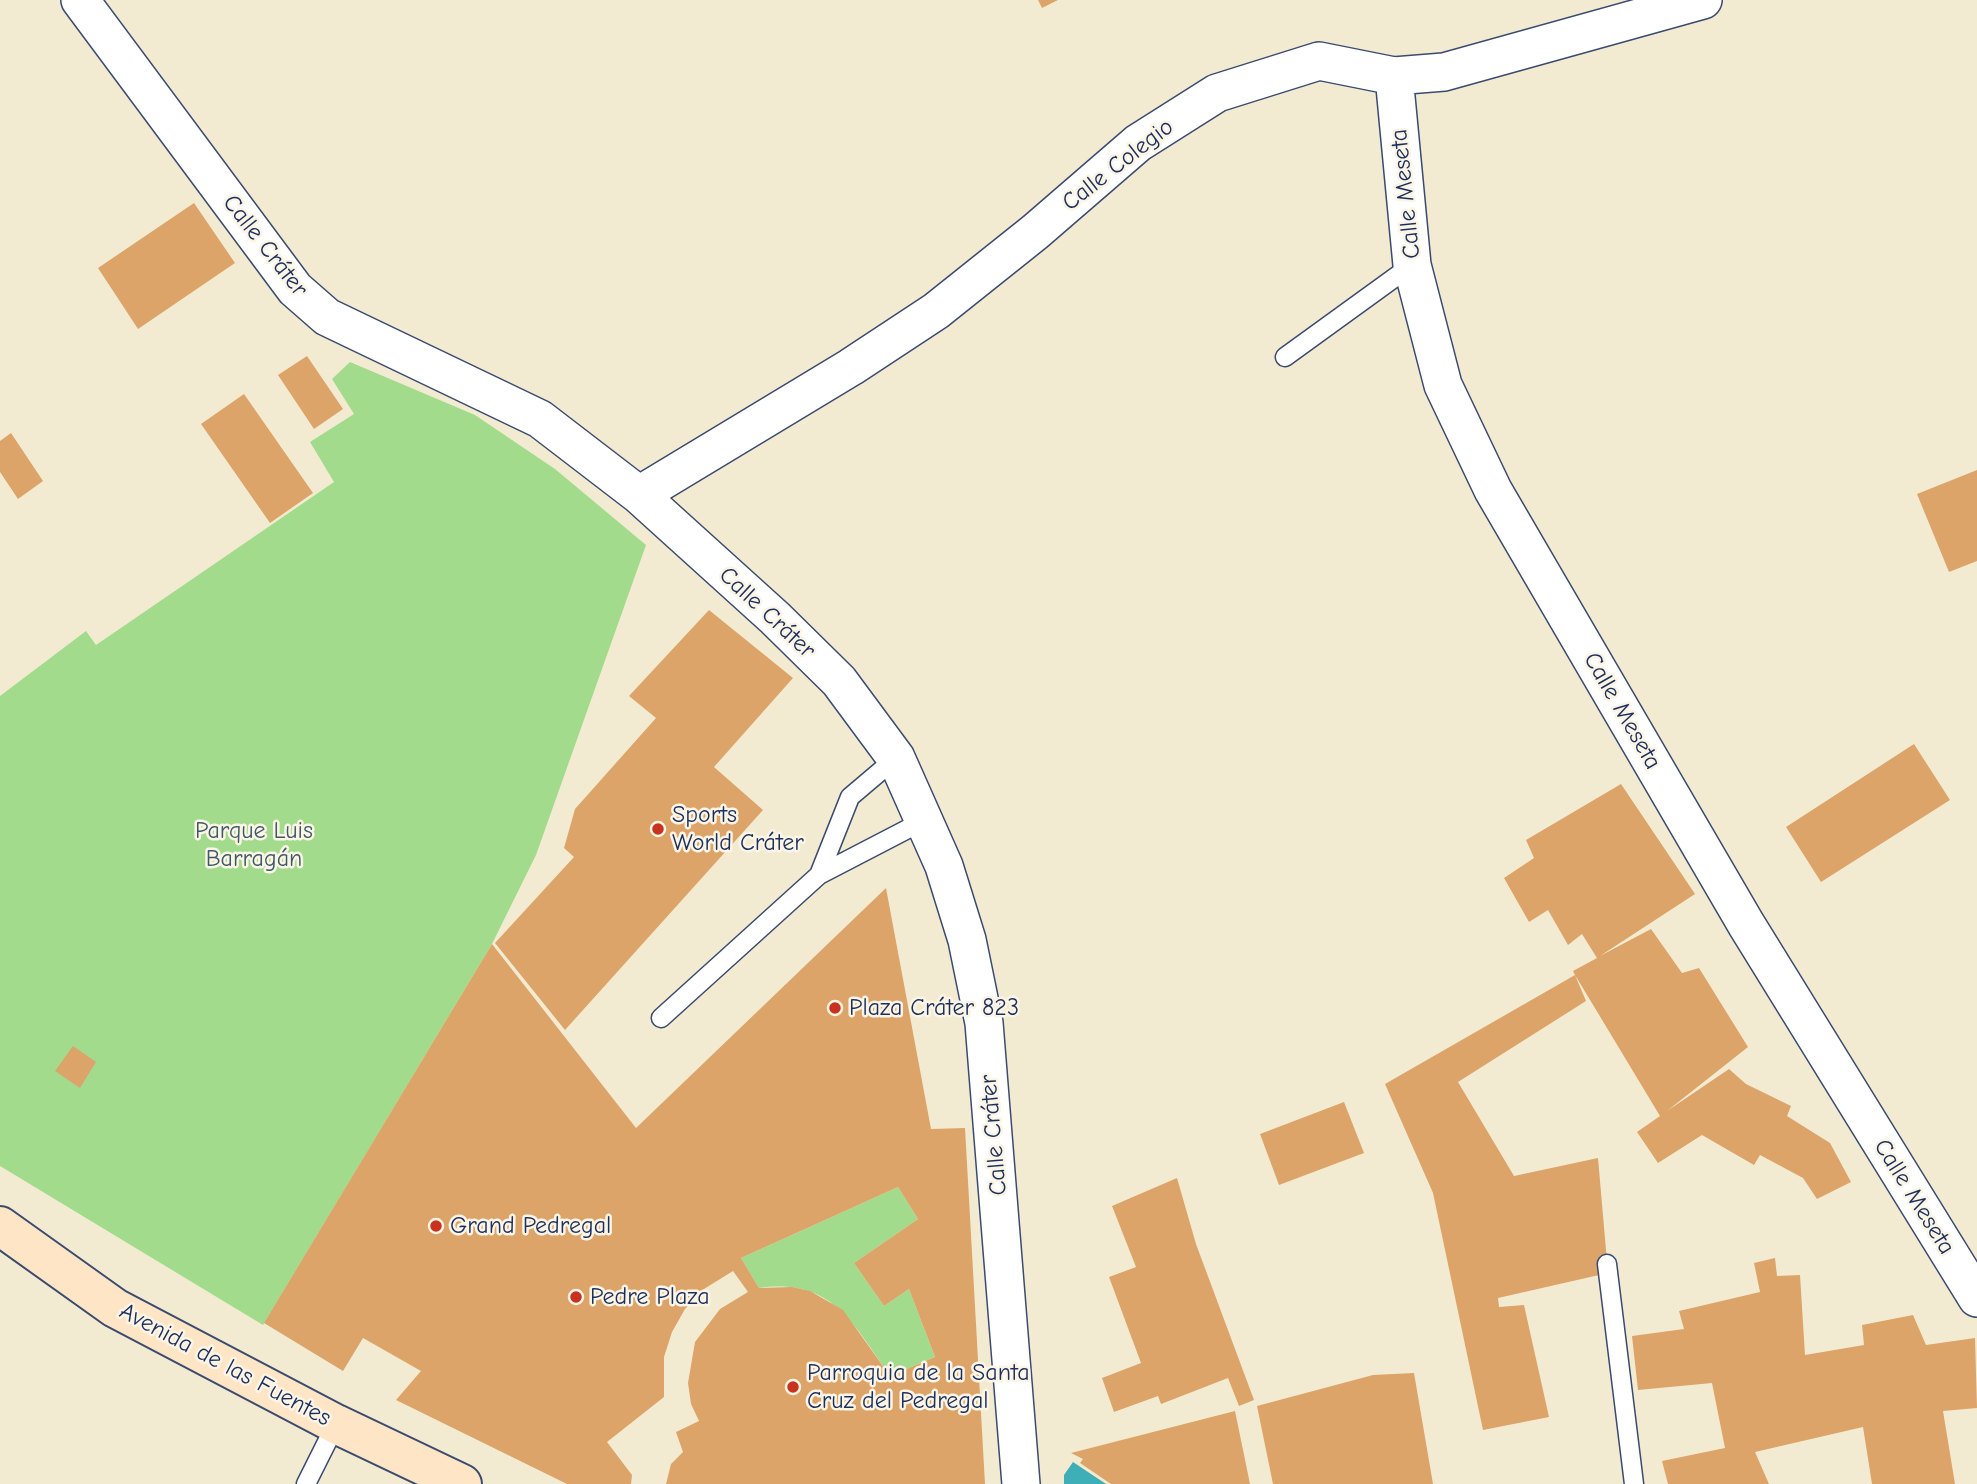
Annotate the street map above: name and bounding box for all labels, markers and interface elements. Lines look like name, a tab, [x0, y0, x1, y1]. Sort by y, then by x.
street label: Calle Colegio	[1057, 113, 1179, 217]
street label: Calle Meseta	[1385, 128, 1427, 260]
street label: Calle Cráter	[216, 189, 314, 303]
street label: Calle Cráter	[713, 561, 821, 665]
street label: Calle Meseta	[1577, 647, 1667, 775]
place label: Sports World Cráter	[672, 801, 804, 857]
park label: Parque Luis Barragán	[195, 817, 313, 873]
marker: Sports World Cráter	[650, 821, 666, 837]
place label: Plaza Cráter 823	[849, 994, 1019, 1022]
marker: Plaza Cráter 823	[827, 1000, 843, 1016]
street label: Calle Cráter	[974, 1073, 1014, 1197]
street label: Calle Meseta	[1867, 1134, 1961, 1260]
place label: Grand Pedregal	[450, 1212, 611, 1240]
marker: Grand Pedregal	[428, 1218, 444, 1234]
place label: Pedre Plaza	[590, 1283, 710, 1311]
marker: Pedre Plaza	[568, 1289, 584, 1305]
street label: Avenida de las Fuentes	[114, 1297, 336, 1433]
place label: Parroquia de la Santa Cruz del Pedregal	[807, 1359, 1030, 1415]
marker: Parroquia de la Santa Cruz del Pedregal	[785, 1379, 801, 1395]

